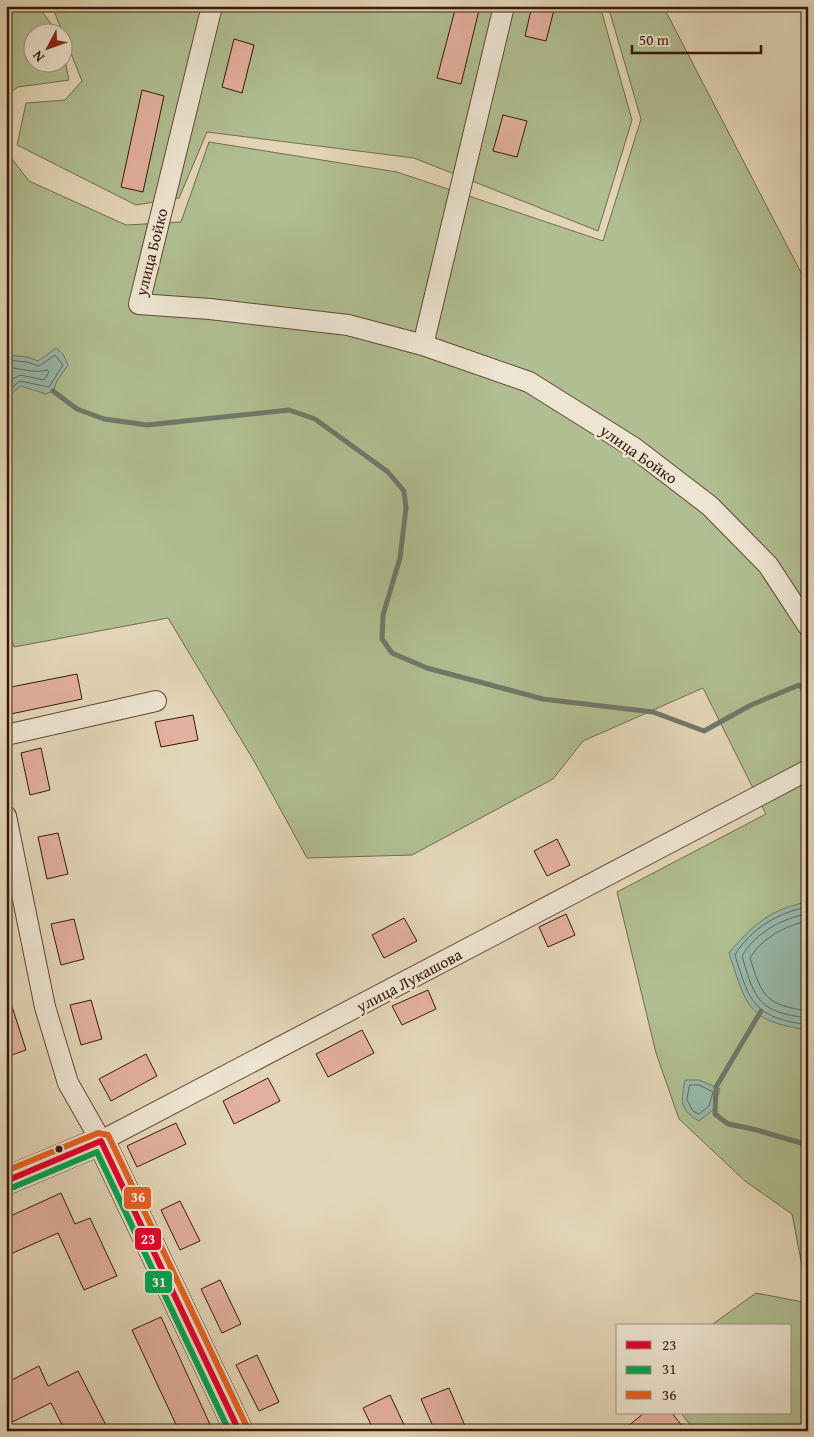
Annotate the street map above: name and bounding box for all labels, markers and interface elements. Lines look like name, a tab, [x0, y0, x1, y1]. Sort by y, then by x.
north arrow	[22, 22, 72, 72]
scale bar	[632, 22, 760, 54]
text: 50 m	[639, 29, 670, 50]
text: N	[27, 46, 49, 67]
street label: улица Бойко	[128, 205, 174, 300]
street label: улица Бойко	[594, 418, 683, 490]
street label: улица Лукашова	[351, 942, 466, 1018]
unlabelled marker	[54, 1144, 64, 1154]
line badge: 36	[123, 1186, 152, 1210]
text: 36	[131, 1187, 145, 1207]
line badge: 23	[134, 1227, 162, 1251]
text: 23	[141, 1229, 155, 1249]
line badge: 31	[144, 1270, 173, 1294]
text: 31	[152, 1272, 166, 1292]
legend	[616, 1324, 792, 1414]
text: 23	[662, 1334, 676, 1355]
text: 31	[662, 1358, 676, 1379]
text: 36	[662, 1384, 676, 1405]

